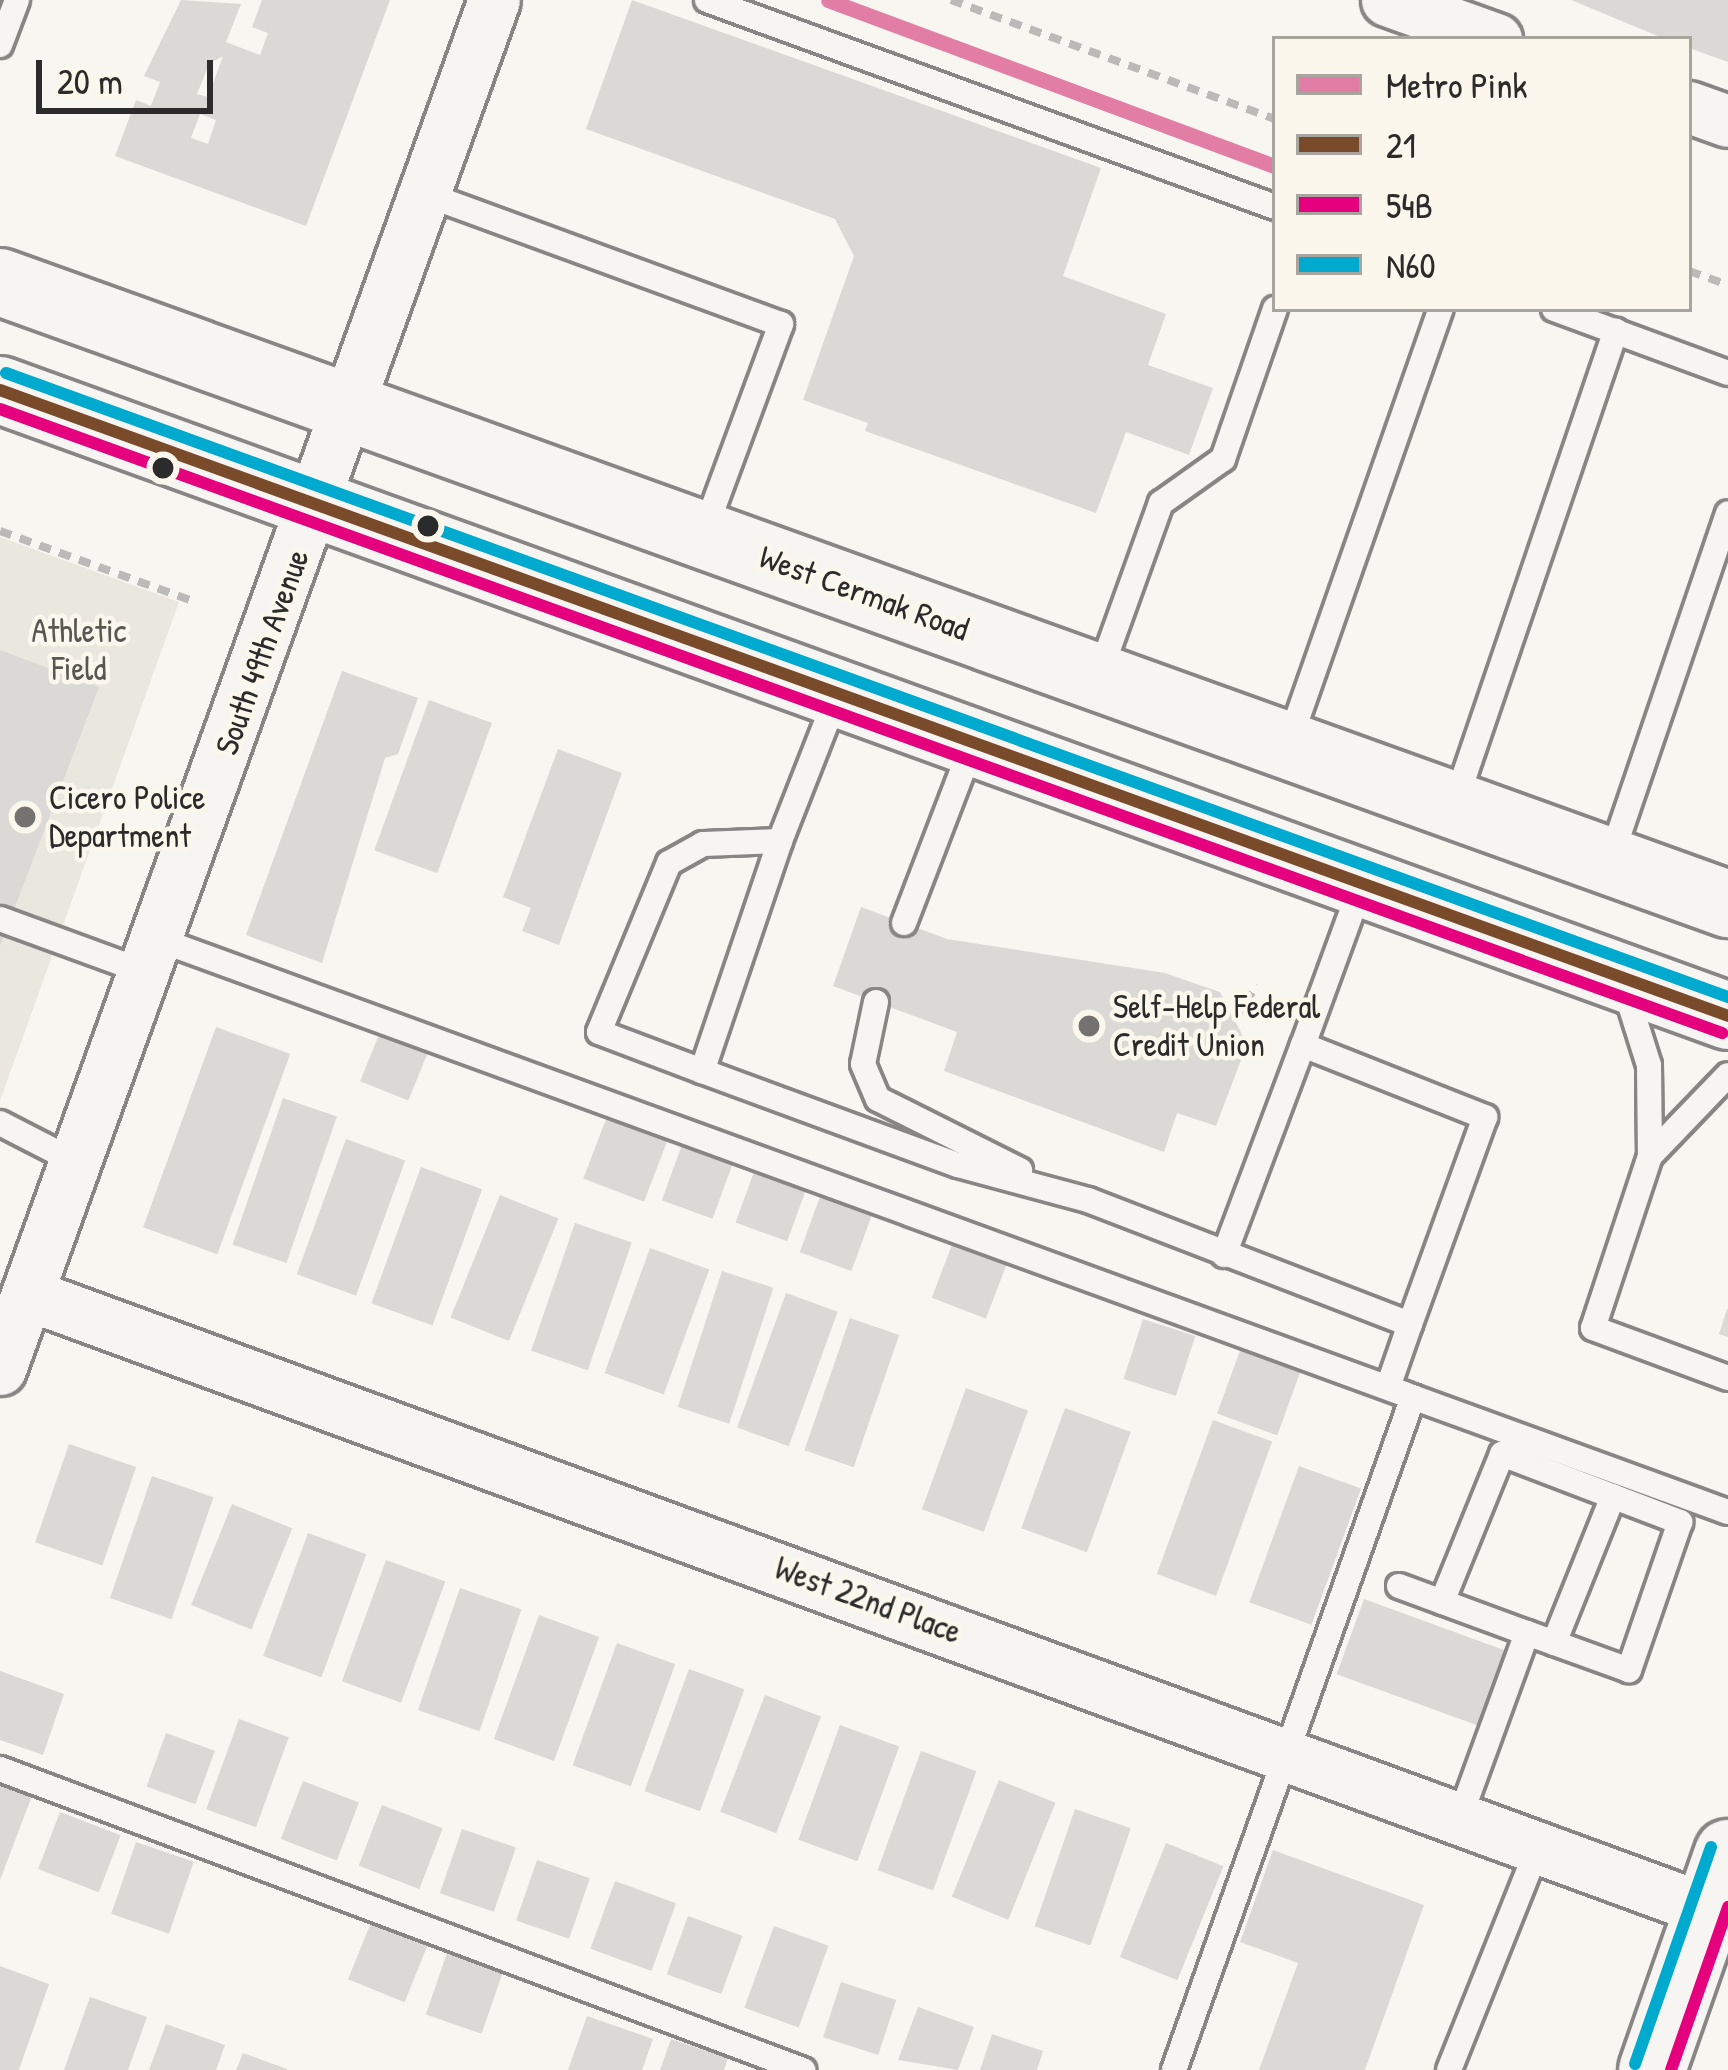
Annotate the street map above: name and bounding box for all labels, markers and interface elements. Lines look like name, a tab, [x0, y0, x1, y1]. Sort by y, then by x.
scale bar	[42, 36, 219, 110]
legend	[1272, 36, 1692, 312]
text: 20 m	[57, 56, 123, 105]
text: Metro Pink	[1386, 60, 1527, 109]
text: 21	[1386, 120, 1416, 169]
text: 54B	[1386, 180, 1433, 229]
text: N60	[1386, 240, 1436, 289]
unlabelled marker	[152, 457, 174, 479]
unlabelled marker	[417, 515, 439, 537]
street label: West Cermak Road	[754, 537, 974, 649]
street label: South 49th Avenue	[207, 544, 317, 760]
park label: Athletic Field	[32, 611, 126, 689]
place label: Cicero Police Department	[49, 778, 205, 856]
marker: Cicero Police Department	[12, 804, 38, 830]
place label: Self-Help Federal Credit Union	[1113, 987, 1320, 1065]
marker: Self-Help Federal Credit Union	[1076, 1013, 1102, 1039]
street label: West 22nd Place	[770, 1548, 966, 1652]

